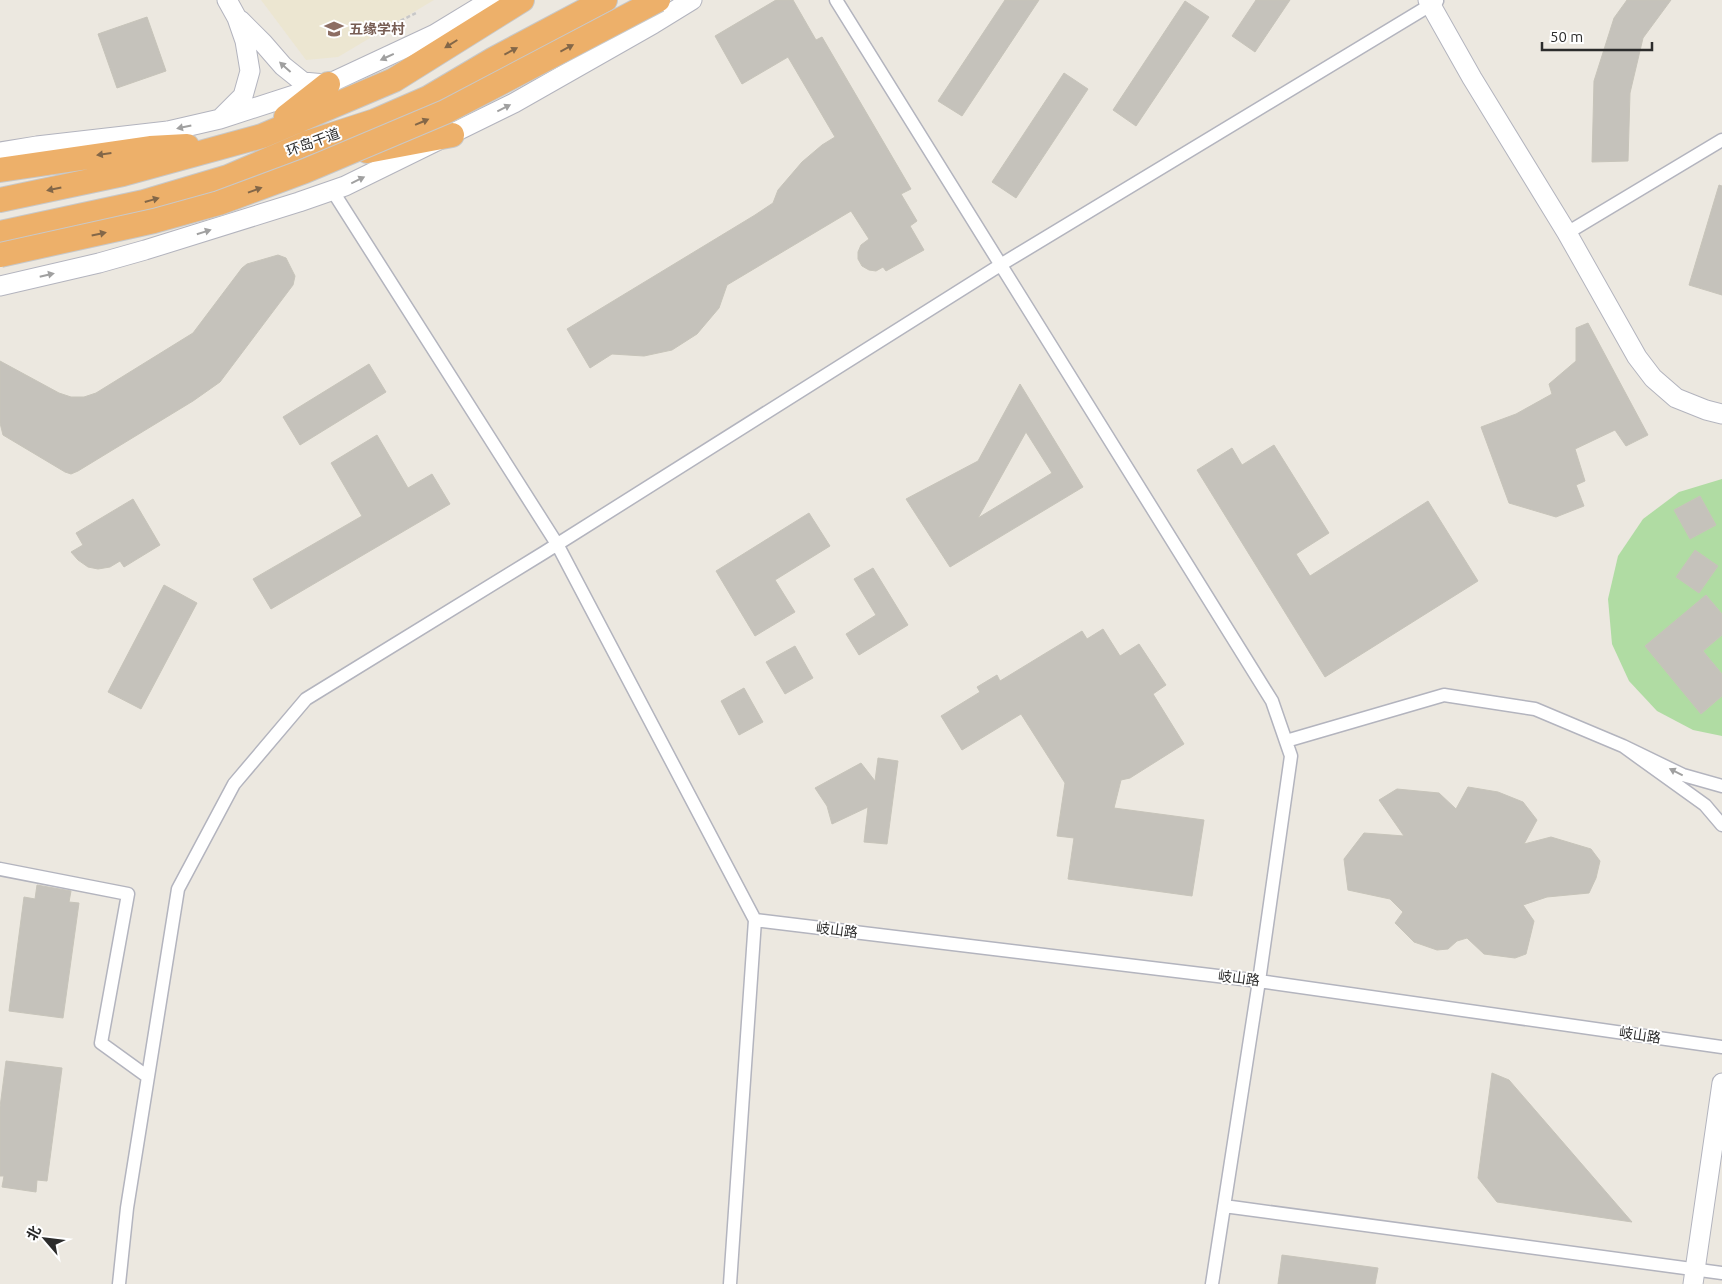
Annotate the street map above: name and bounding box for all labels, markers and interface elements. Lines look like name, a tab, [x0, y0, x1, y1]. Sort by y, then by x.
school or university icon: 五缘学村	[323, 18, 345, 40]
scale bar	[1542, 20, 1652, 52]
place label: 五缘学村	[349, 21, 405, 37]
text: 50 m	[1550, 28, 1583, 45]
one-way arrow	[444, 40, 458, 49]
one-way arrow	[559, 44, 574, 52]
one-way arrow	[504, 46, 517, 55]
one-way arrow	[380, 53, 394, 61]
one-way arrow	[279, 61, 291, 73]
one-way arrow	[496, 104, 511, 112]
one-way arrow	[415, 117, 429, 125]
one-way arrow	[177, 123, 192, 131]
street label: 环岛干道	[284, 125, 342, 159]
one-way arrow	[96, 150, 112, 158]
one-way arrow	[351, 175, 365, 183]
one-way arrow	[47, 185, 62, 193]
one-way arrow	[248, 186, 263, 194]
one-way arrow	[144, 195, 159, 203]
one-way arrow	[197, 227, 212, 235]
one-way arrow	[91, 230, 107, 238]
one-way arrow	[40, 271, 55, 279]
one-way arrow	[1668, 768, 1683, 776]
street label: 岐山路	[815, 920, 859, 940]
street label: 岐山路	[1217, 968, 1261, 988]
street label: 岐山路	[1618, 1024, 1662, 1046]
north arrow	[20, 1214, 70, 1264]
text: 北	[23, 1223, 44, 1243]

